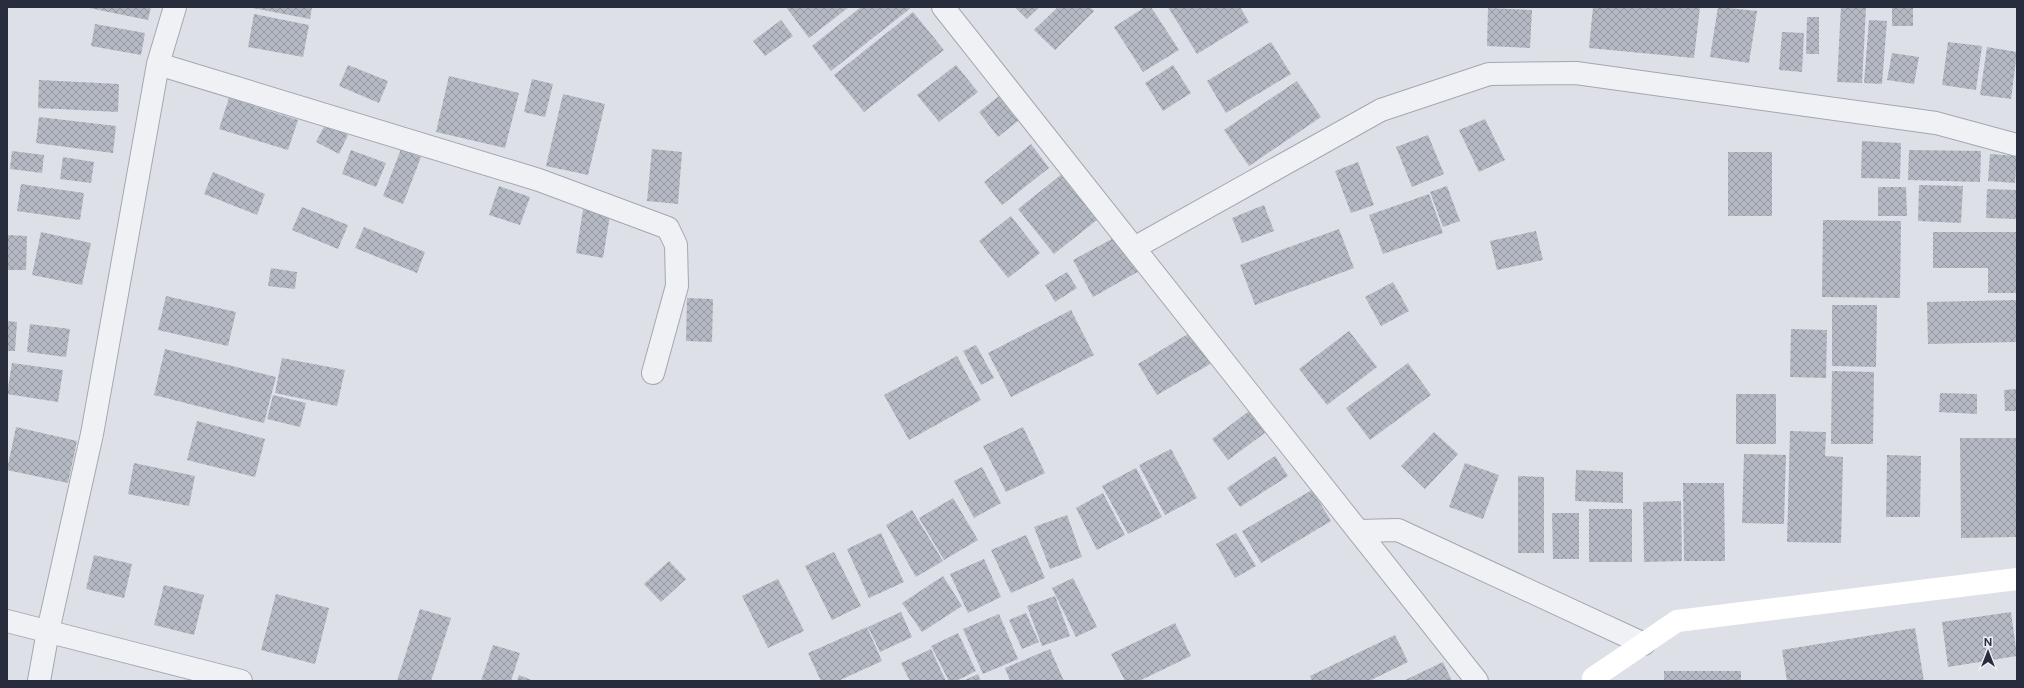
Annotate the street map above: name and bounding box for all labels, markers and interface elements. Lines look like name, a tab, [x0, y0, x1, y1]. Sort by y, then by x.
north arrow	[1968, 632, 2008, 672]
text: N	[1984, 636, 1992, 649]

